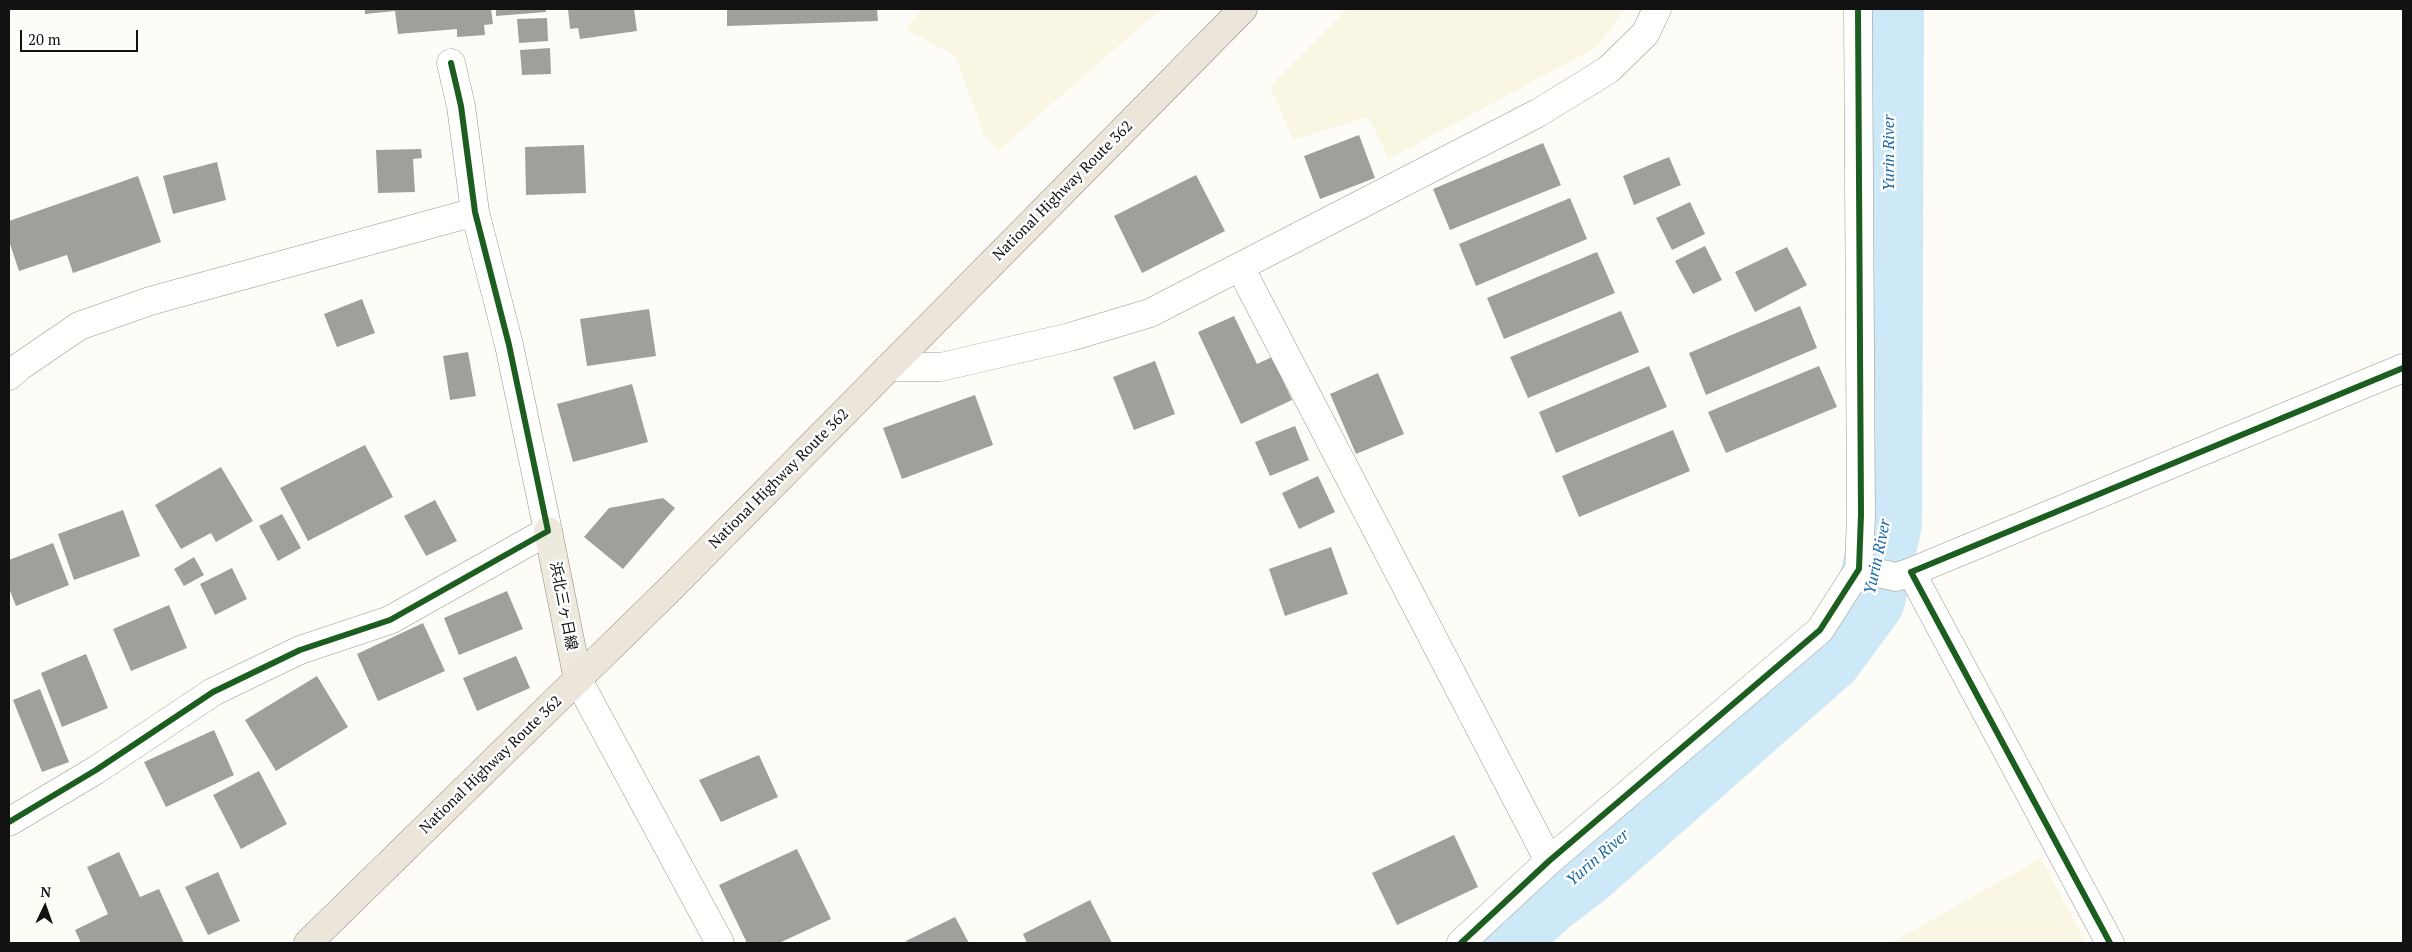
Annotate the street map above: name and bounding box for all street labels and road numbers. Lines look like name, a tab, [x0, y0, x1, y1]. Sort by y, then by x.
street label: National Highway Route 362	[989, 117, 1137, 265]
street label: National Highway Route 362	[705, 405, 853, 553]
street label: 浜北三ヶ日線	[546, 560, 580, 652]
street label: National Highway Route 362	[416, 692, 566, 838]

